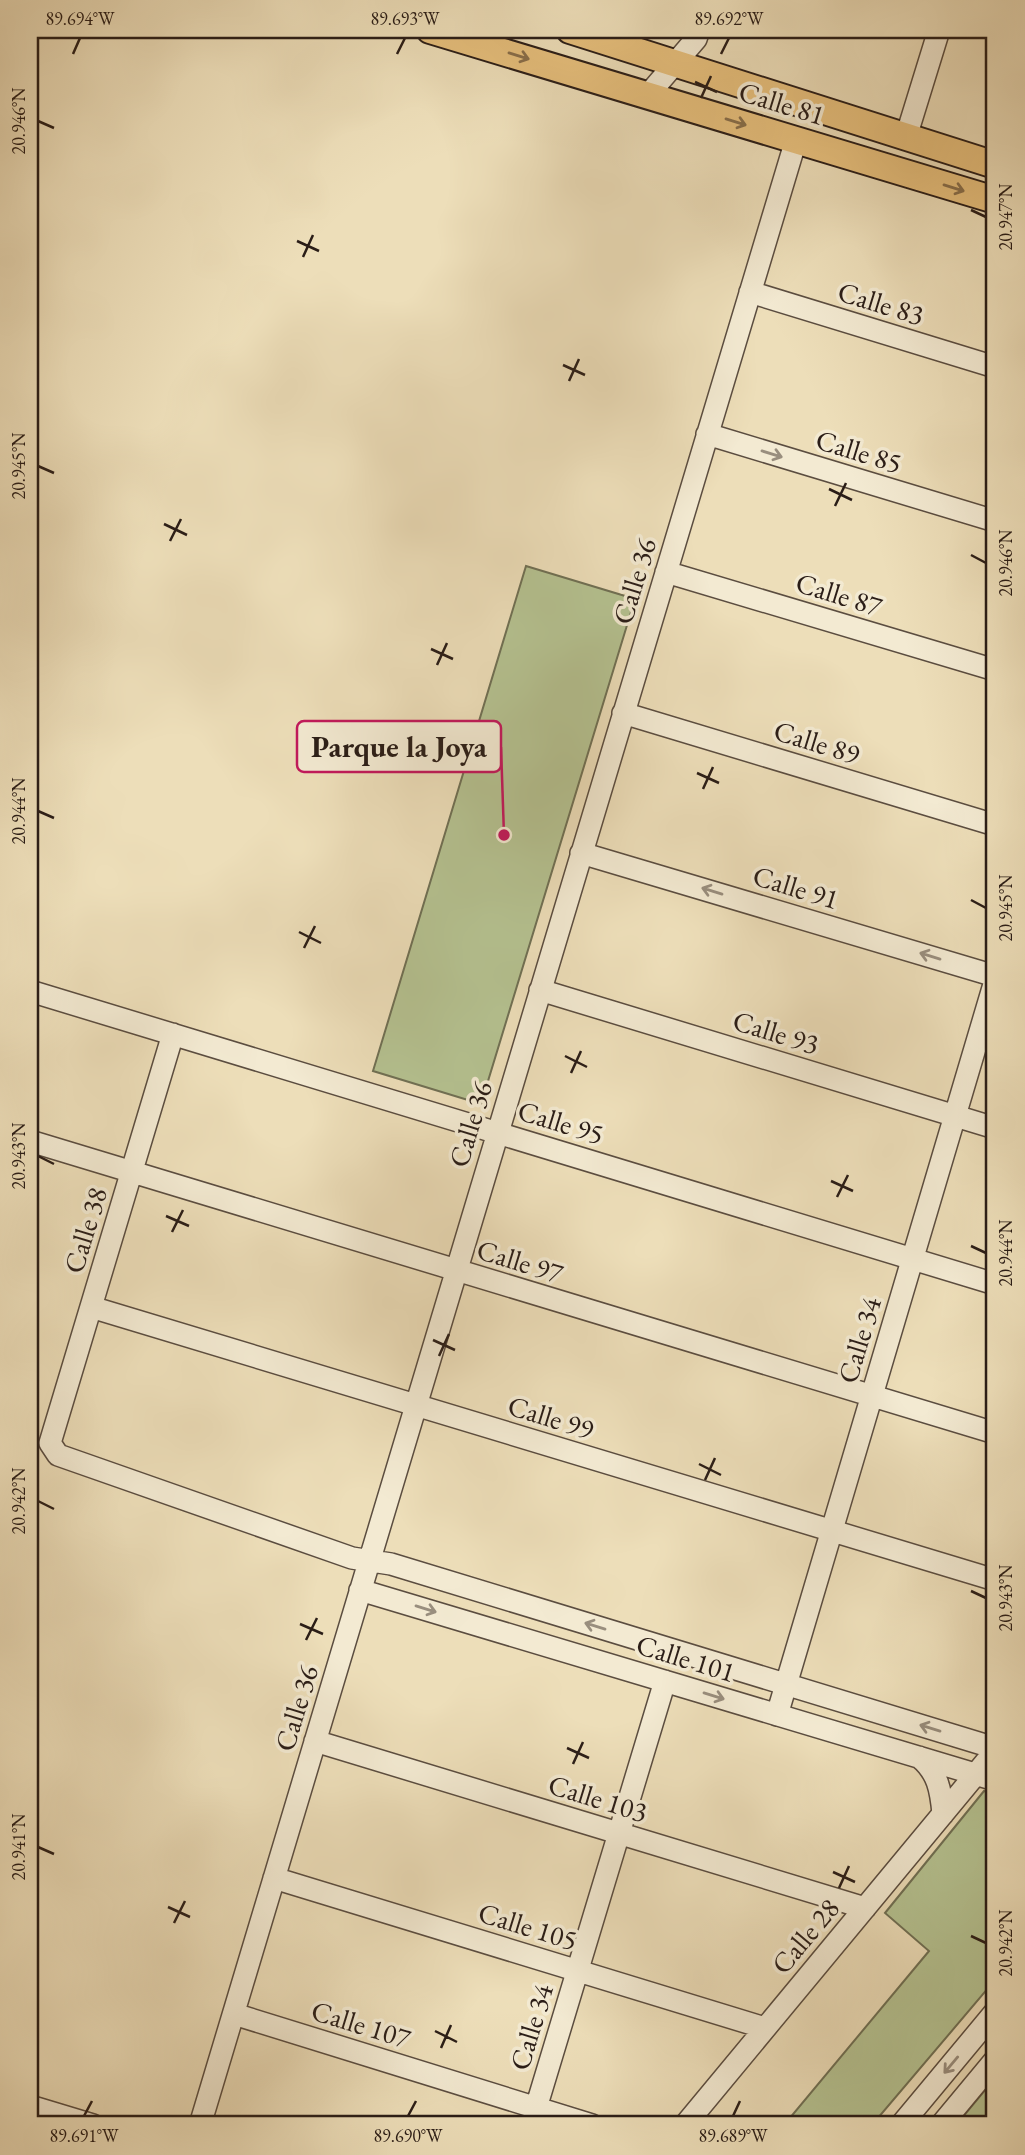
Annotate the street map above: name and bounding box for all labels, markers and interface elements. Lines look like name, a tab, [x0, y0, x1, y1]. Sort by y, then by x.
text: 89.694°W	[45, 7, 115, 30]
text: 89.693°W	[370, 7, 440, 30]
text: 89.692°W	[694, 7, 764, 30]
one-way arrow	[507, 51, 529, 64]
street label: Calle 81	[735, 73, 829, 133]
text: 20.946°N	[7, 87, 30, 154]
one-way arrow	[725, 117, 747, 130]
one-way arrow	[943, 182, 965, 195]
text: 20.947°N	[994, 183, 1017, 250]
street label: Calle 83	[834, 273, 928, 333]
street label: Calle 85	[812, 421, 906, 481]
text: 20.945°N	[7, 432, 30, 499]
one-way arrow	[761, 448, 783, 461]
text: 20.946°N	[994, 529, 1017, 596]
street label: Calle 36	[604, 534, 664, 628]
street label: Calle 87	[792, 564, 887, 624]
street label: Calle 89	[770, 712, 864, 772]
callout: Parque la Joya	[297, 721, 501, 772]
text: Parque la Joya	[311, 727, 488, 766]
text: 20.944°N	[7, 777, 30, 844]
street label: Calle 91	[749, 857, 843, 917]
text: 20.945°N	[994, 874, 1017, 941]
one-way arrow	[701, 884, 723, 897]
one-way arrow	[919, 949, 941, 962]
street label: Calle 93	[729, 1002, 823, 1062]
street label: Calle 36	[440, 1077, 500, 1171]
street label: Calle 95	[514, 1092, 608, 1152]
text: 20.943°N	[7, 1122, 30, 1189]
street label: Calle 38	[55, 1183, 115, 1277]
text: 20.944°N	[994, 1219, 1017, 1286]
street label: Calle 97	[473, 1231, 568, 1291]
street label: Calle 34	[829, 1292, 889, 1387]
street label: Calle 99	[504, 1387, 598, 1447]
text: 20.942°N	[7, 1467, 30, 1534]
text: 20.943°N	[994, 1564, 1017, 1631]
one-way arrow	[414, 1604, 436, 1617]
one-way arrow	[584, 1619, 606, 1632]
street label: Calle 101	[632, 1626, 740, 1690]
street label: Calle 36	[266, 1661, 326, 1755]
one-way arrow	[703, 1690, 725, 1703]
one-way arrow	[919, 1721, 941, 1734]
street label: Calle 103	[544, 1766, 652, 1830]
text: 20.941°N	[7, 1813, 30, 1880]
street label: Calle 28	[763, 1891, 847, 1981]
street label: Calle 105	[474, 1894, 582, 1958]
text: 20.942°N	[994, 1909, 1017, 1976]
street label: Calle 34	[501, 1979, 561, 2074]
street label: Calle 107	[307, 1992, 415, 2056]
one-way arrow	[943, 2055, 959, 2073]
text: 89.691°W	[49, 2124, 119, 2147]
text: 89.690°W	[373, 2124, 443, 2147]
text: 89.689°W	[698, 2124, 768, 2147]

